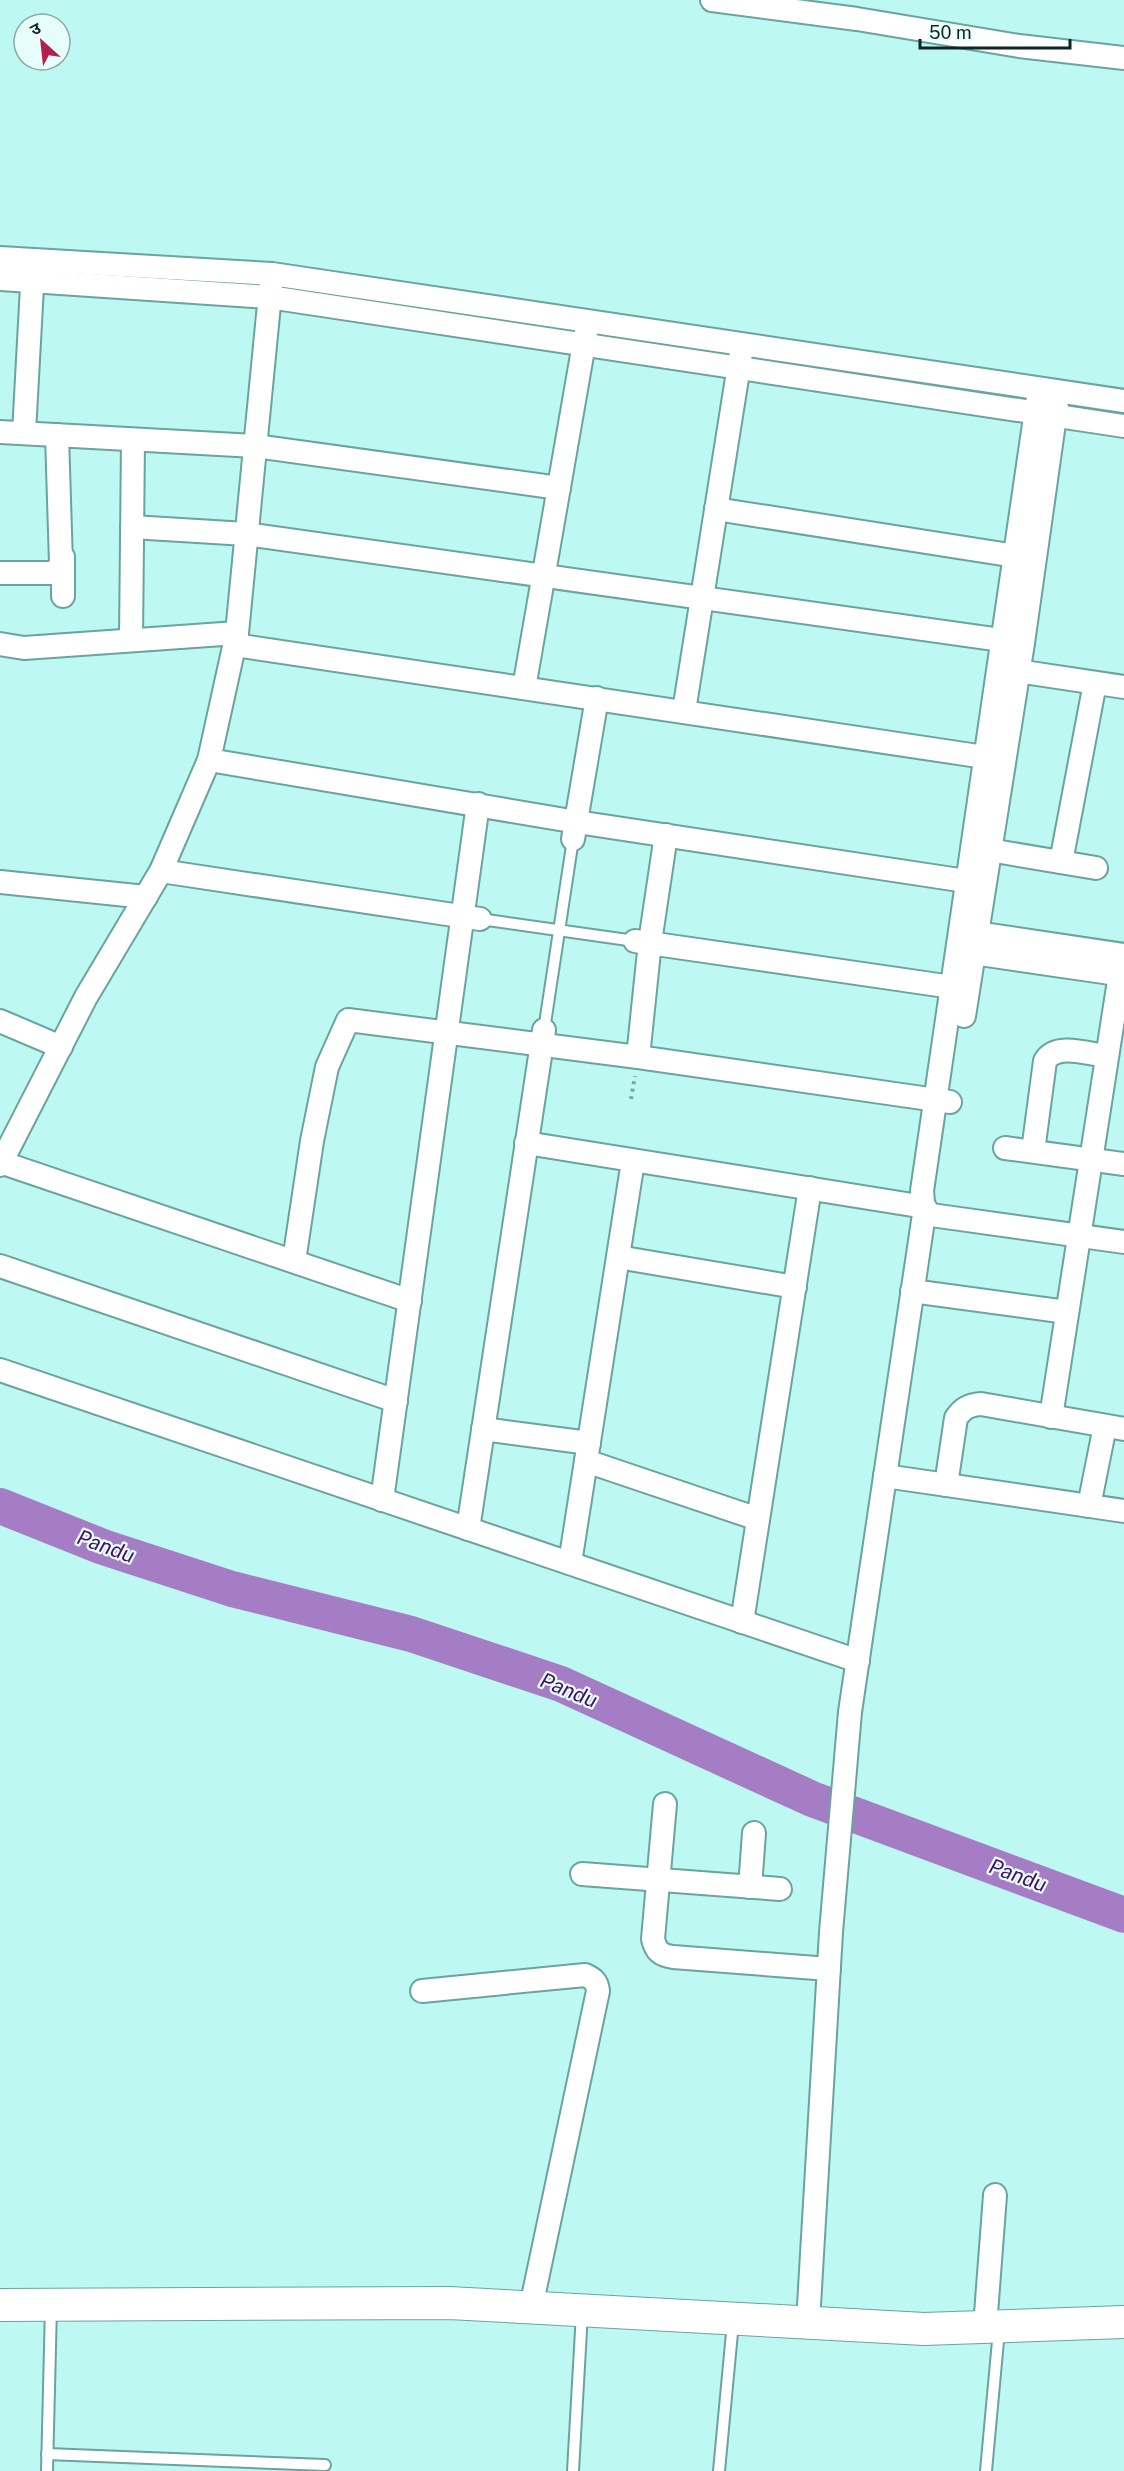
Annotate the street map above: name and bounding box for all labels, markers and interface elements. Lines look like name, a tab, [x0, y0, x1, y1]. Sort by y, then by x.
north arrow	[12, 12, 72, 72]
scale bar	[920, 12, 1070, 50]
text: उ	[27, 18, 44, 40]
text: 50 m	[929, 22, 972, 43]
water label: Pandu	[74, 1524, 138, 1568]
water label: Pandu	[537, 1667, 601, 1713]
water label: Pandu	[986, 1853, 1050, 1897]

